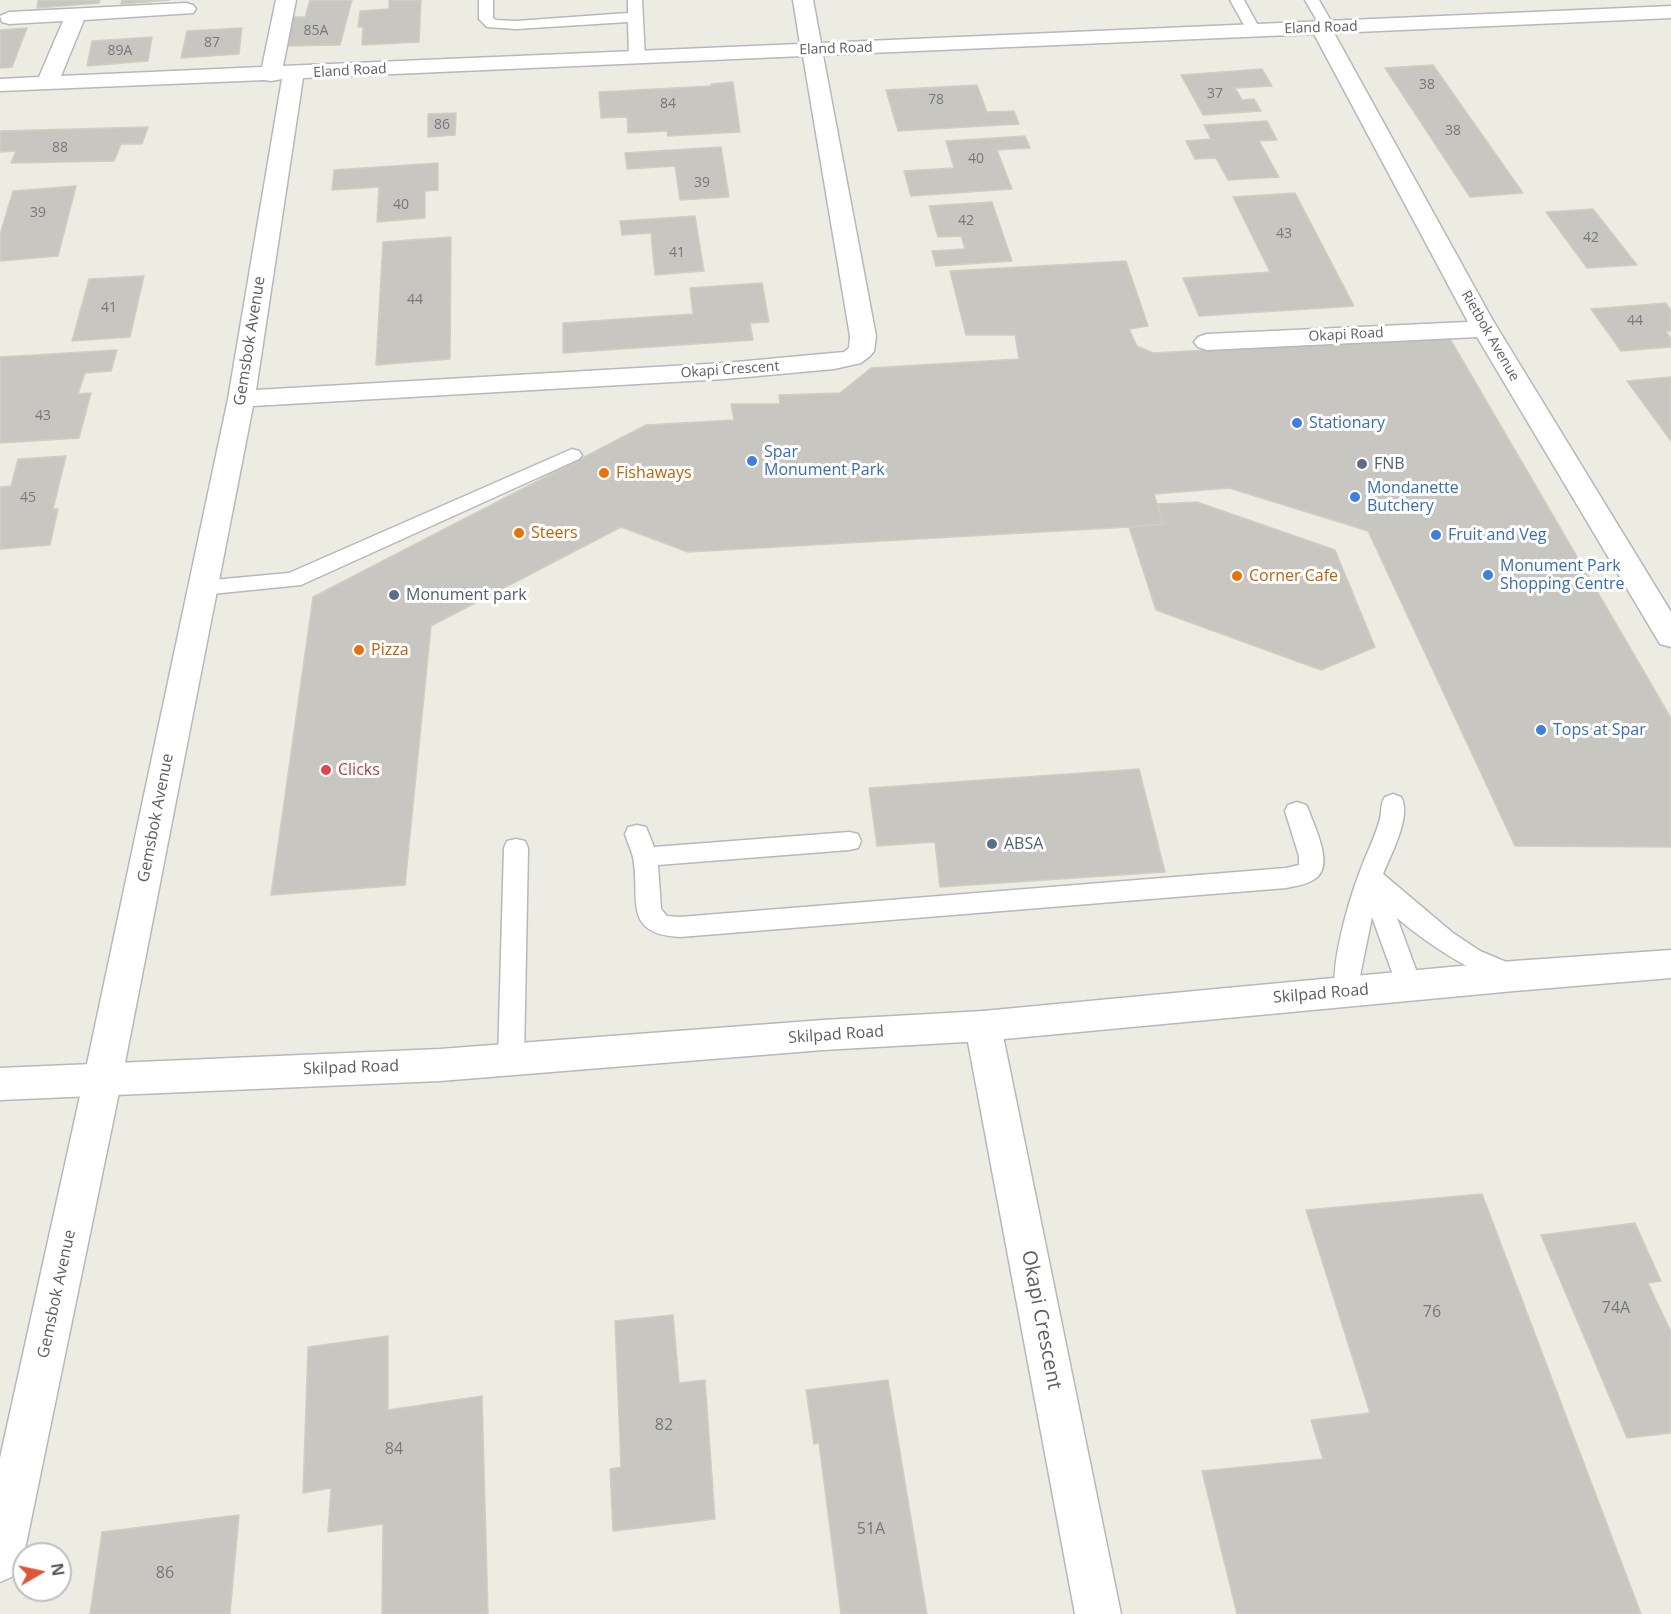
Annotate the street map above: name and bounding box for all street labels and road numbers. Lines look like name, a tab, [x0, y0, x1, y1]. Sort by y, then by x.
street label: Eland Road	[1284, 18, 1358, 38]
street label: Eland Road	[799, 39, 873, 59]
street label: Eland Road	[313, 61, 387, 81]
street label: Gemsbok Avenue	[230, 275, 270, 407]
street label: Rietbok Avenue	[1457, 288, 1523, 384]
street label: Okapi Road	[1308, 325, 1384, 345]
street label: Okapi Crescent	[680, 358, 780, 382]
street label: Gemsbok Avenue	[134, 752, 178, 884]
street label: Skilpad Road	[1272, 980, 1370, 1008]
street label: Skilpad Road	[787, 1022, 885, 1048]
street label: Skilpad Road	[303, 1057, 399, 1079]
street label: Gemsbok Avenue	[34, 1228, 80, 1360]
street label: Okapi Crescent	[1016, 1248, 1066, 1392]

